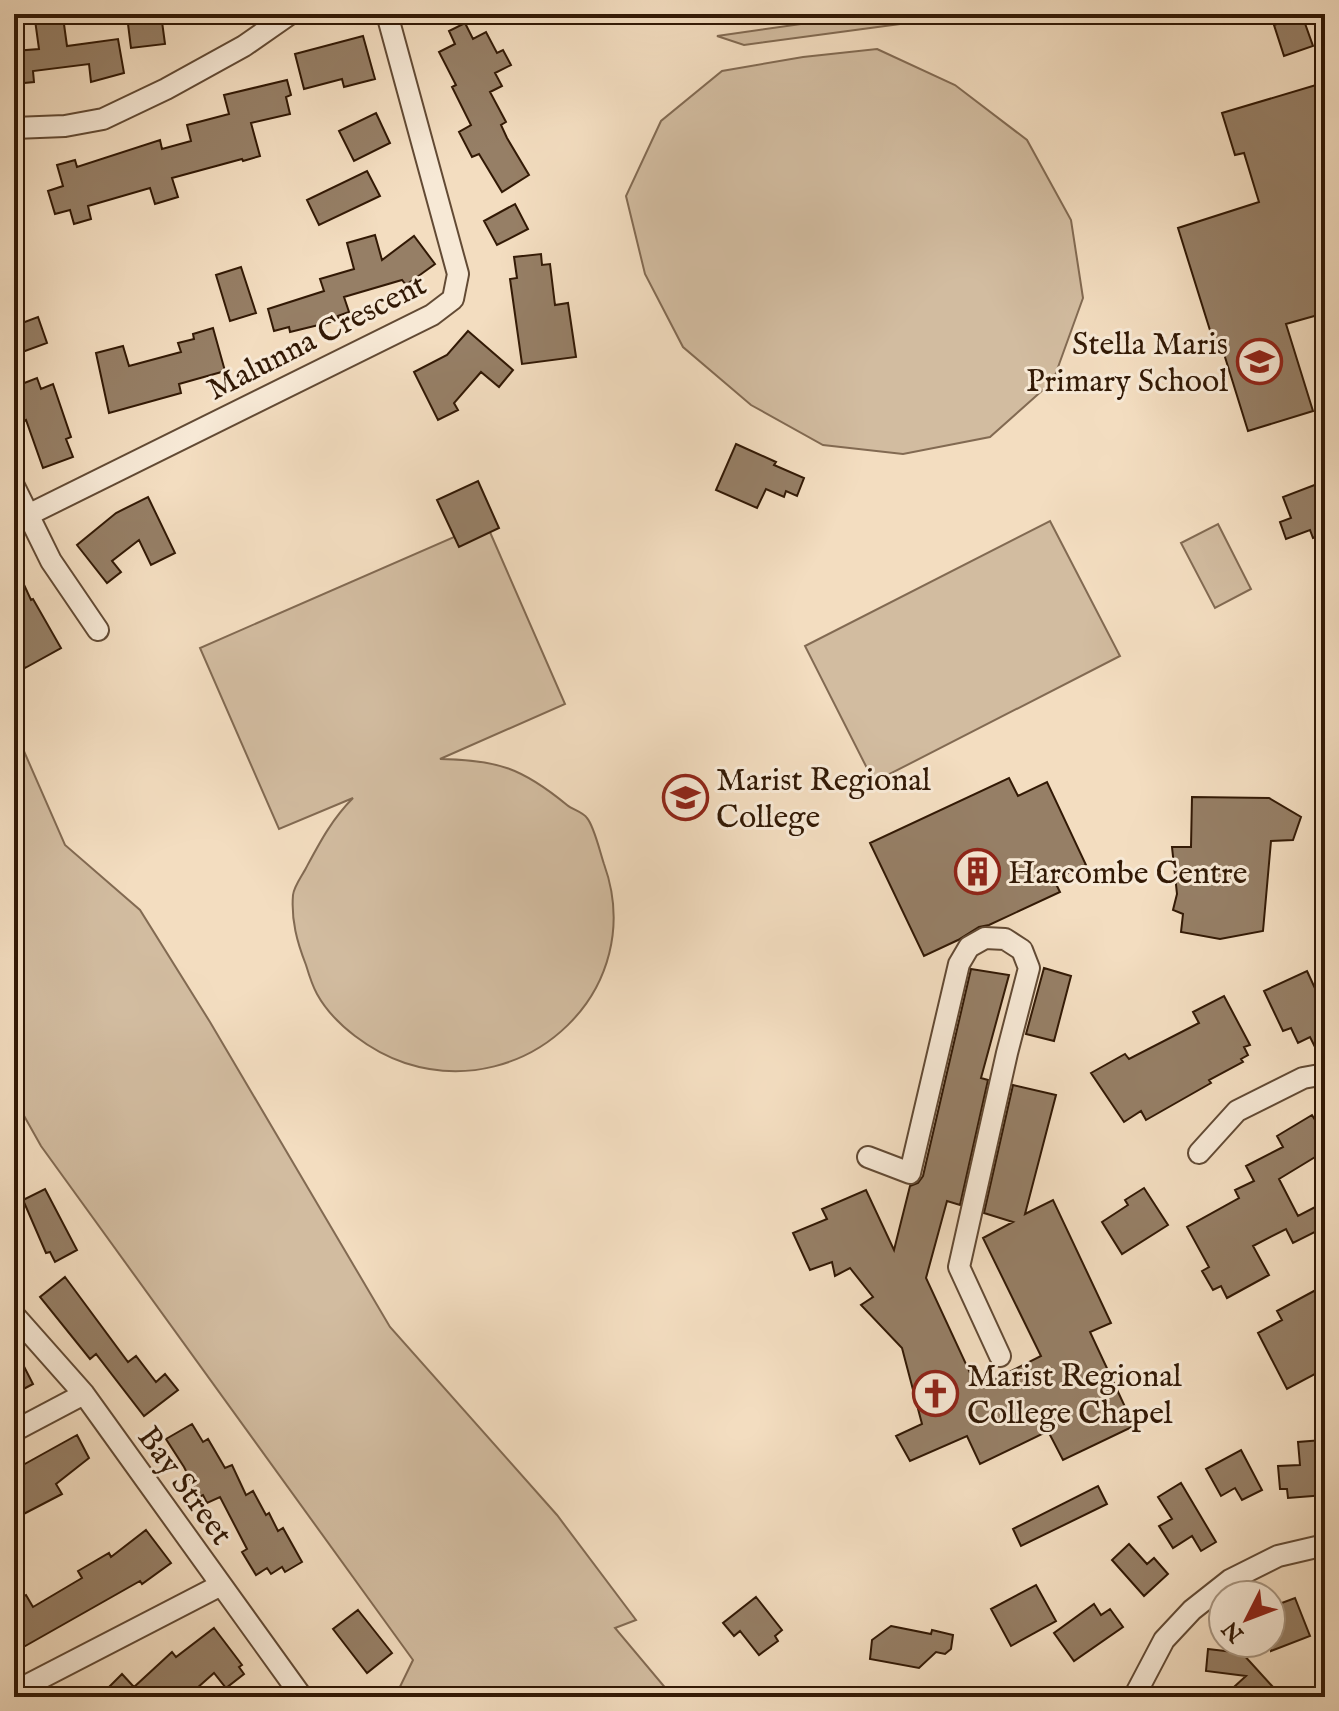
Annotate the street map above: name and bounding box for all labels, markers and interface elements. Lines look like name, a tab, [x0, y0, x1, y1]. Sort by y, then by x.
street label: Malunna Crescent	[201, 265, 434, 411]
place label: Stella Maris Primary School	[1026, 325, 1228, 403]
school or university icon: Stella Maris Primary School	[1235, 337, 1283, 385]
place label: Marist Regional College	[716, 761, 931, 839]
school or university icon: Marist Regional College	[661, 773, 709, 821]
building icon: Harcombe Centre	[953, 848, 1001, 896]
place label: Harcombe Centre	[1008, 854, 1247, 895]
place label: Marist Regional College Chapel	[967, 1357, 1182, 1435]
church icon: Marist Regional College Chapel	[912, 1369, 960, 1417]
street label: Bay Street	[127, 1419, 241, 1554]
north arrow	[1207, 1579, 1287, 1659]
text: N	[1217, 1615, 1251, 1648]

